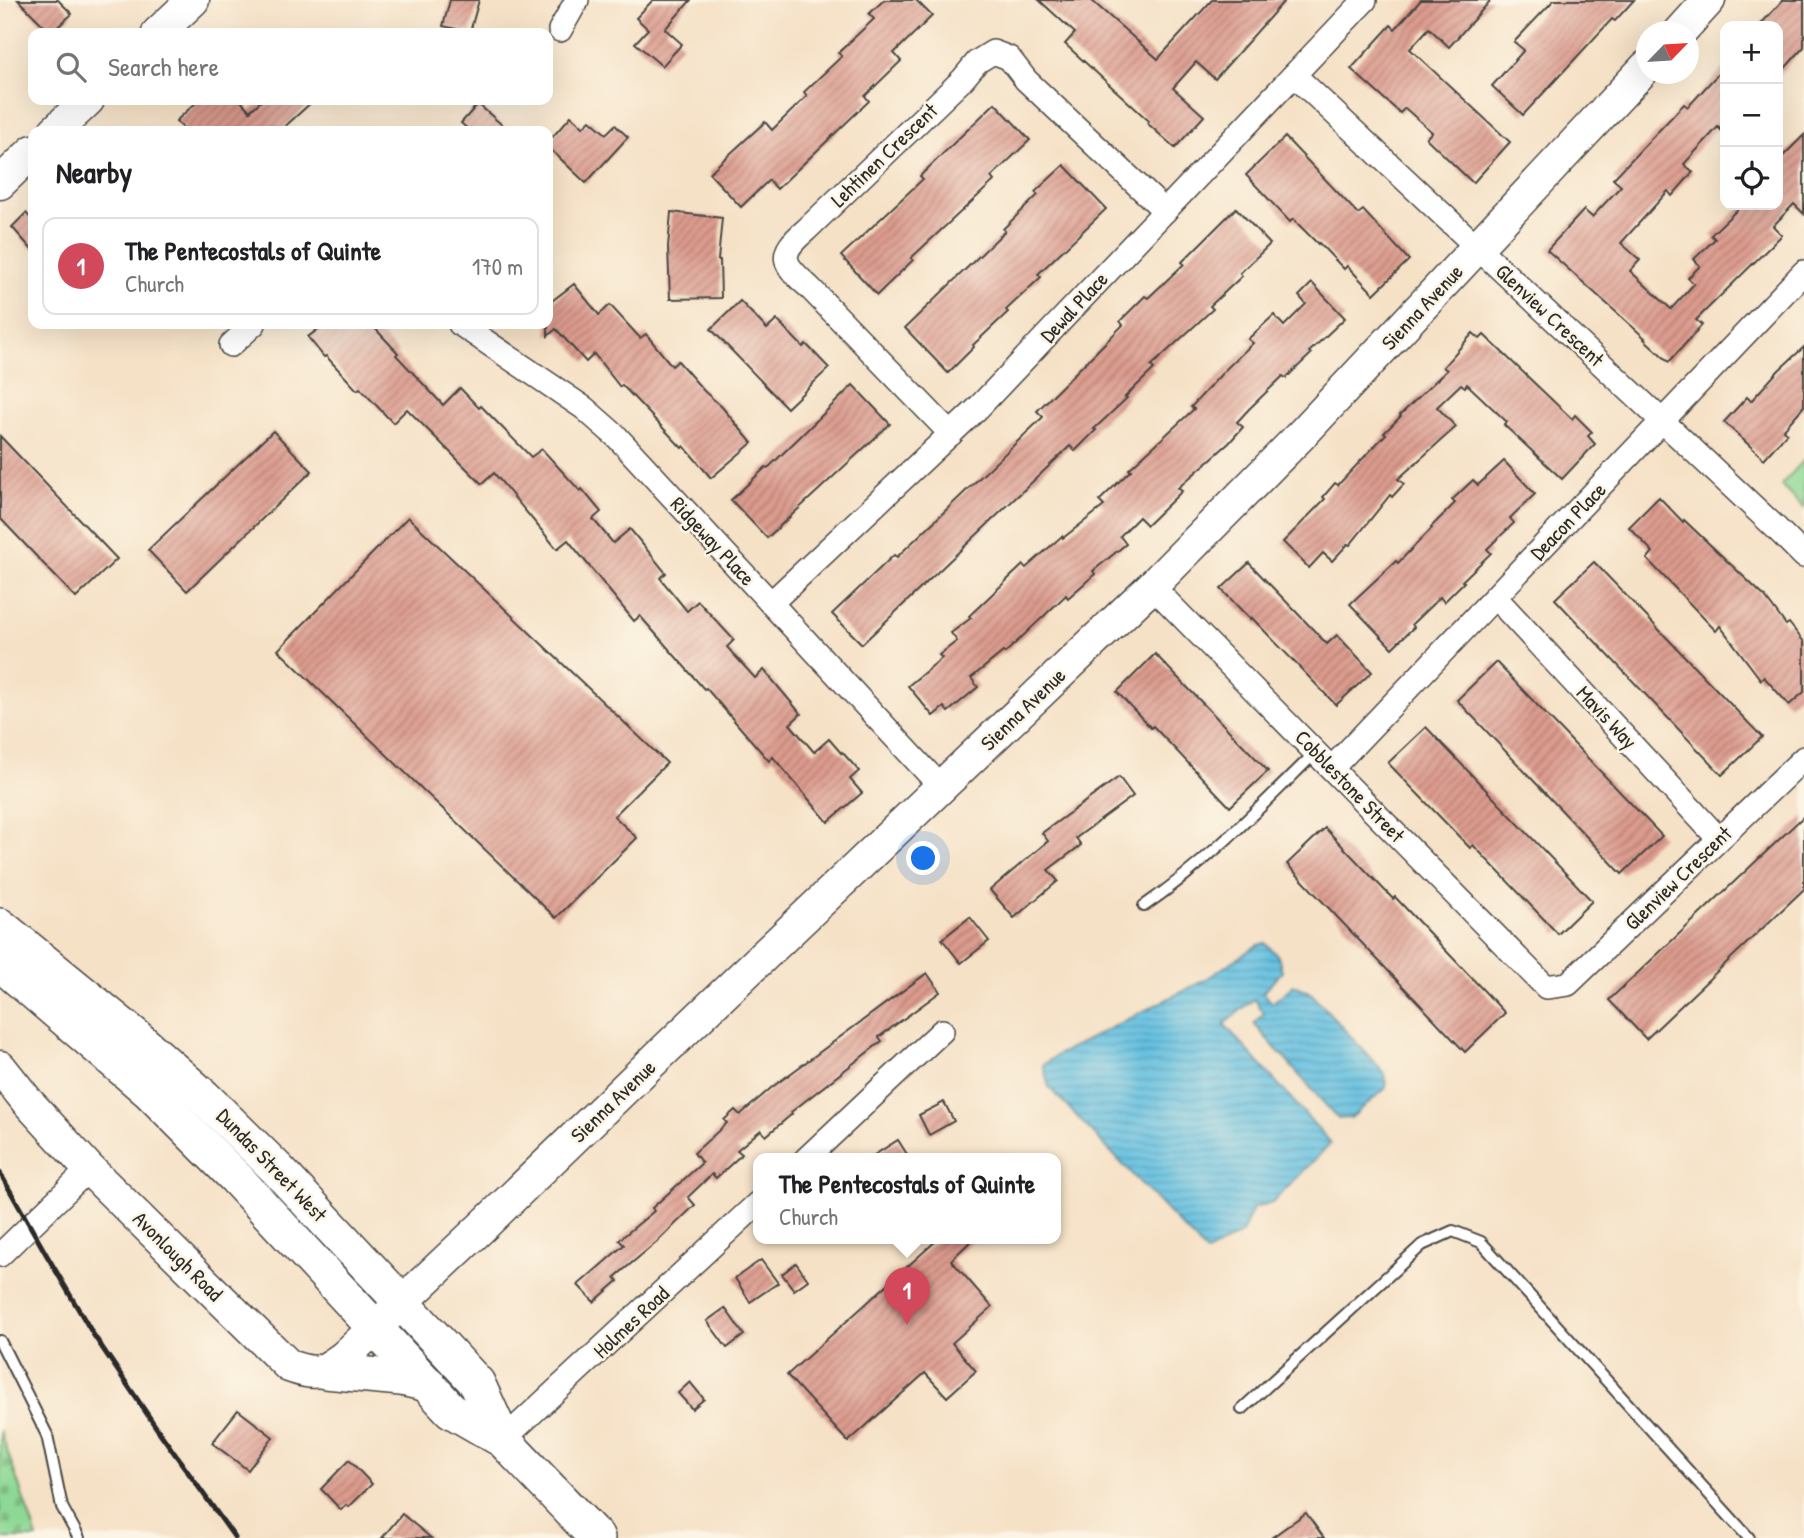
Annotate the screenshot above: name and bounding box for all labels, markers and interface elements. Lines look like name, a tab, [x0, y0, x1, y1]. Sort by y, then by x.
north arrow	[1636, 21, 1699, 84]
map controls	[1720, 21, 1783, 210]
button: +	[1720, 21, 1783, 84]
search box	[28, 28, 553, 105]
icon: search	[52, 48, 90, 86]
text: Search here	[108, 49, 219, 84]
button: −	[1720, 84, 1783, 147]
street label: Lehtinen Crescent	[824, 96, 944, 213]
button: locate	[1720, 147, 1783, 210]
text: Nearby	[56, 152, 132, 192]
text: The Pentecostals of Quinte	[125, 233, 381, 268]
text: 1	[77, 251, 85, 282]
text: 170 m	[472, 251, 523, 282]
street label: Glenview Crescent	[1489, 257, 1611, 373]
street label: Sienna Avenue	[1375, 258, 1469, 356]
street label: Dewal Place	[1034, 265, 1114, 349]
text: Church	[125, 268, 184, 299]
street label: Deacon Place	[1524, 476, 1612, 566]
street label: Ridgeway Place	[664, 490, 762, 592]
street label: Sienna Avenue	[974, 661, 1072, 757]
street label: Mavis Way	[1570, 679, 1644, 755]
street label: Cobblestone Street	[1289, 723, 1412, 849]
street label: Glenview Crescent	[1618, 819, 1739, 937]
your location	[906, 841, 940, 875]
street label: Sienna Avenue	[564, 1053, 662, 1149]
street label: Dundas Street West	[210, 1102, 334, 1229]
popup	[753, 1153, 1061, 1244]
text: The Pentecostals of Quinte	[779, 1166, 1035, 1201]
text: Church	[779, 1201, 838, 1232]
street label: Avonlough Road	[127, 1205, 229, 1307]
pin: 1	[884, 1267, 930, 1325]
street label: Holmes Road	[587, 1279, 675, 1365]

